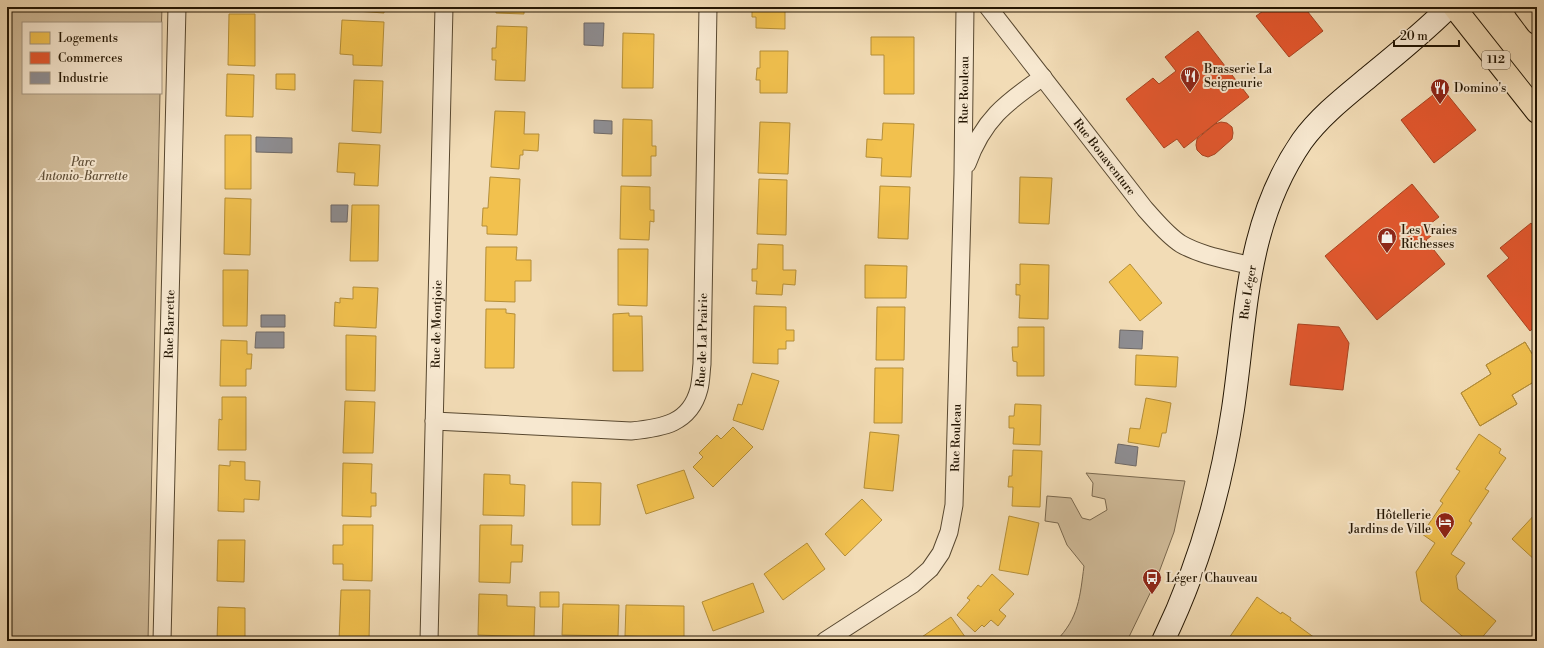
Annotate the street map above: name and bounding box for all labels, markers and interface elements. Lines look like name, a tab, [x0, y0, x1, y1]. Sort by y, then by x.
legend	[22, 22, 162, 94]
scale bar	[1394, 22, 1459, 48]
text: 20 m	[1400, 29, 1428, 44]
text: Logements	[58, 31, 118, 46]
text: Commerces	[58, 51, 123, 66]
road number: 112	[1482, 51, 1510, 69]
street label: Rue Rouleau	[956, 56, 972, 124]
place label: Brasserie La Seigneurie	[1203, 62, 1273, 91]
restaurant icon: Brasserie La Seigneurie	[1179, 65, 1201, 93]
text: Industrie	[58, 71, 108, 86]
restaurant icon: Domino's	[1429, 77, 1451, 105]
place label: Domino's	[1454, 81, 1506, 96]
street label: Rue Bonaventure	[1070, 116, 1139, 198]
park label: Parc Antonio-Barrette	[36, 155, 128, 184]
place label: Les Vraies Richesses	[1401, 223, 1457, 252]
shop icon: Les Vraies Richesses	[1376, 226, 1398, 254]
street label: Rue Léger	[1237, 264, 1260, 320]
street label: Rue de Montjoie	[428, 280, 445, 369]
street label: Rue Barrette	[161, 289, 178, 359]
street label: Rue de La Prairie	[692, 293, 711, 388]
street label: Rue Rouleau	[947, 404, 964, 472]
place label: Hôtellerie Jardins de Ville	[1348, 508, 1431, 537]
hotel icon: Hôtellerie Jardins de Ville	[1434, 511, 1456, 539]
bus stop icon: Léger / Chauveau	[1141, 567, 1163, 595]
place label: Léger / Chauveau	[1166, 571, 1258, 586]

